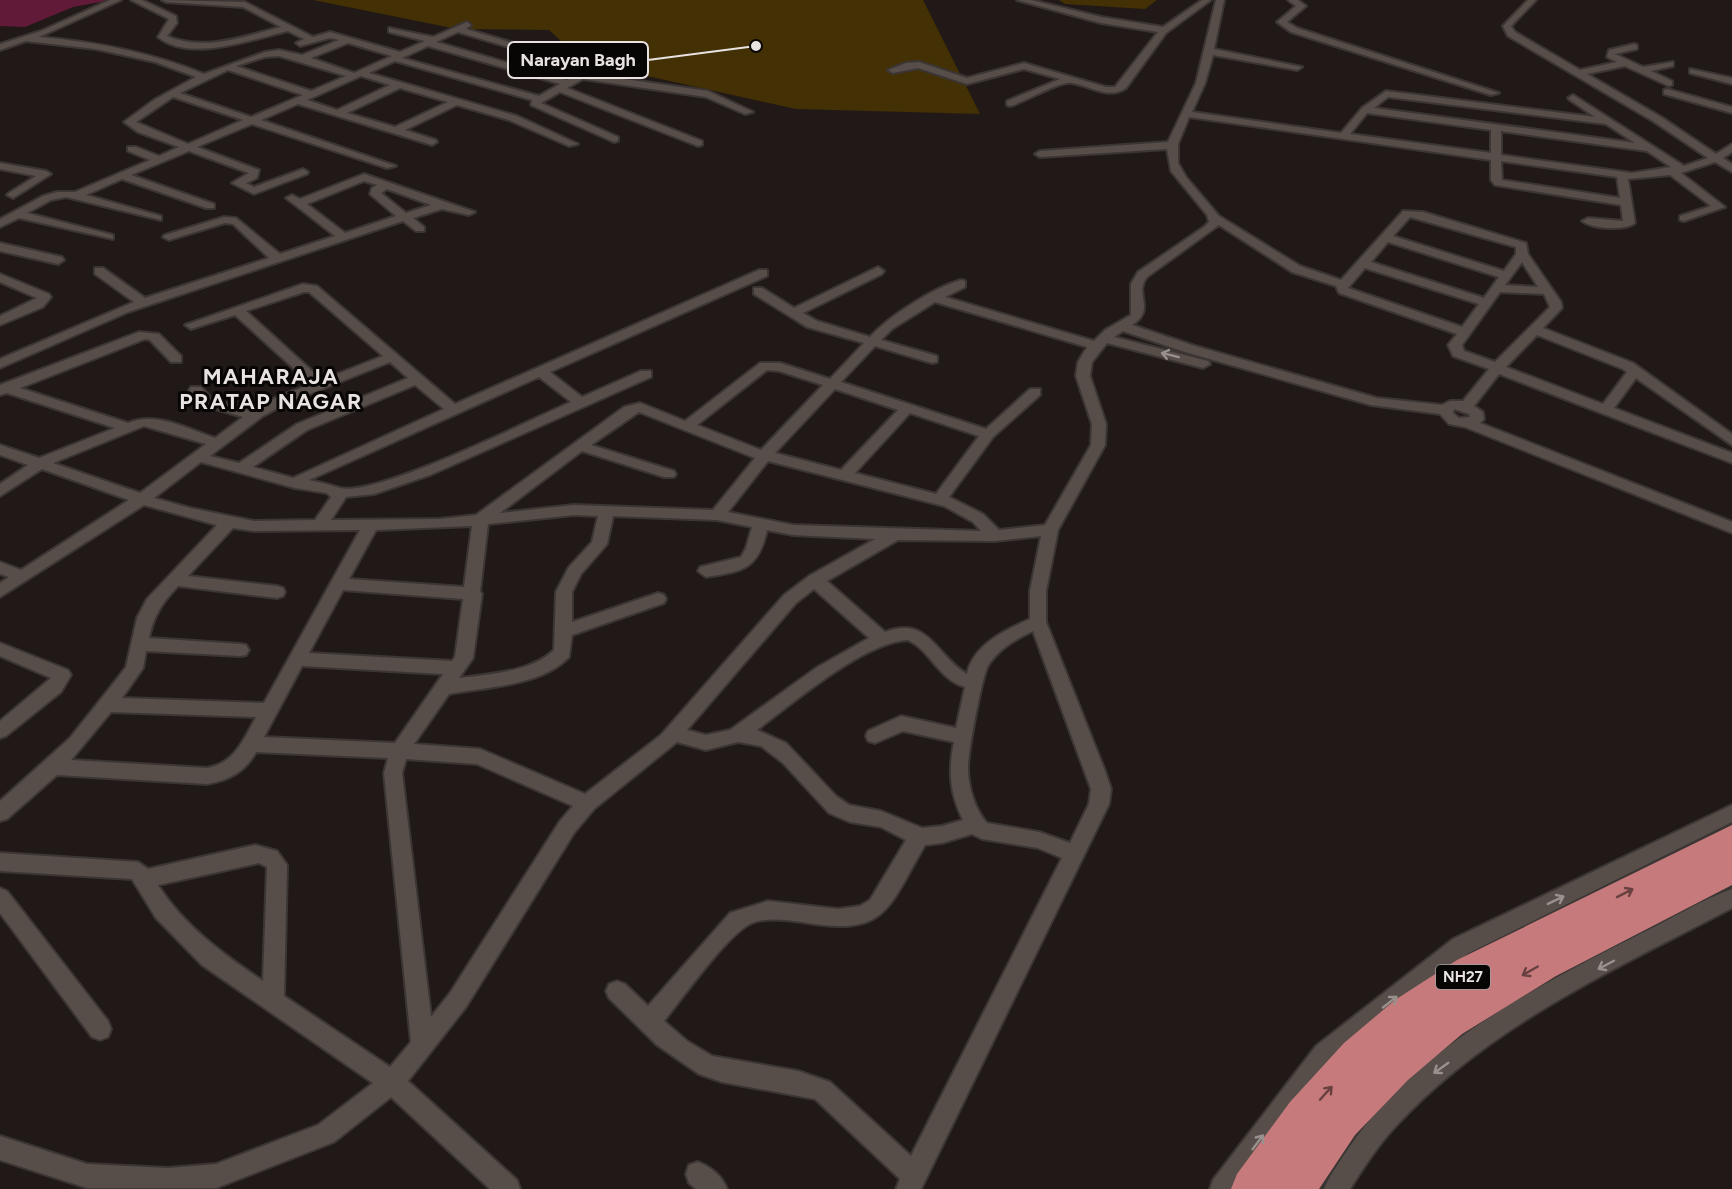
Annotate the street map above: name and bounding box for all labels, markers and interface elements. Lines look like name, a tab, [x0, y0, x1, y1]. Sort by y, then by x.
callout: Narayan Bagh	[508, 42, 648, 78]
text: Narayan Bagh	[520, 49, 636, 71]
one-way arrow	[1161, 349, 1180, 361]
district label: MAHARAJA PRATAP NAGAR	[179, 363, 363, 415]
one-way arrow	[1616, 887, 1633, 899]
one-way arrow	[1546, 894, 1564, 905]
one-way arrow	[1598, 959, 1615, 971]
road number: NH27	[1436, 965, 1490, 989]
one-way arrow	[1522, 966, 1540, 977]
one-way arrow	[1382, 995, 1398, 1008]
one-way arrow	[1433, 1061, 1449, 1074]
one-way arrow	[1319, 1086, 1333, 1101]
one-way arrow	[1251, 1135, 1264, 1151]

